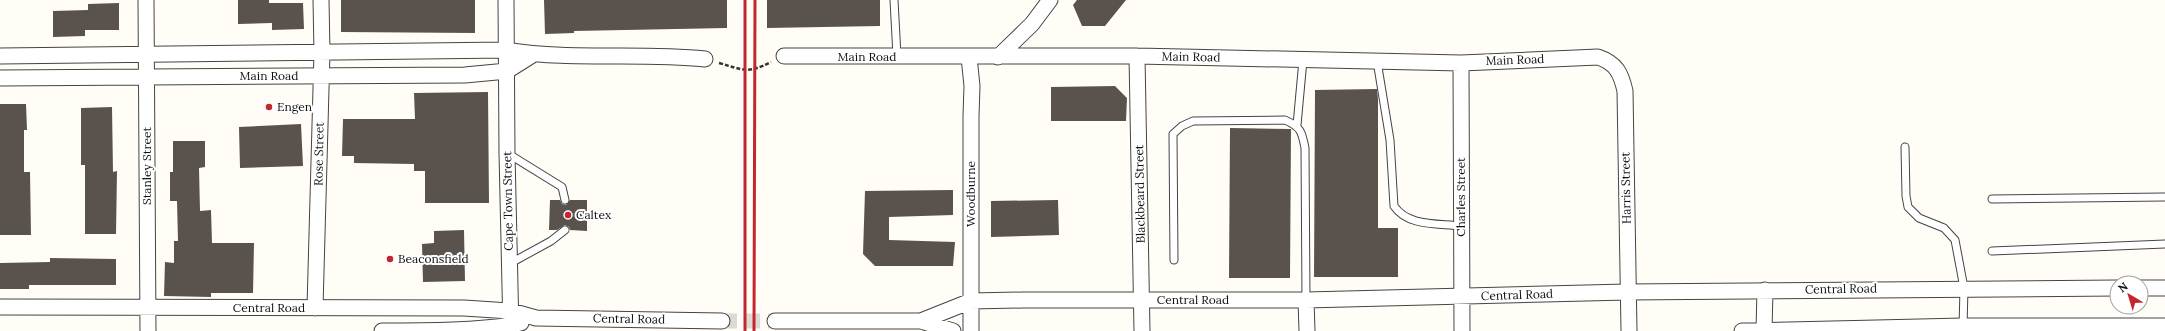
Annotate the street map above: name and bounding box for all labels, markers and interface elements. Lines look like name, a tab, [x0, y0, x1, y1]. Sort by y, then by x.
street label: Main Road	[1161, 48, 1221, 65]
street label: Main Road	[838, 49, 896, 64]
street label: Main Road	[1485, 51, 1545, 68]
street label: Main Road	[240, 68, 298, 83]
place label: Engen	[277, 99, 312, 114]
marker: Engen	[264, 102, 274, 112]
street label: Rose Street	[310, 122, 327, 186]
street label: Stanley Street	[139, 127, 154, 205]
street label: Blackbeard Street	[1131, 144, 1148, 244]
street label: Cape Town Street	[499, 151, 516, 251]
street label: Harris Street	[1617, 152, 1634, 224]
street label: Charles Street	[1453, 157, 1468, 237]
street label: Woodburne	[963, 161, 978, 227]
place label: Caltex	[576, 207, 612, 222]
marker: Caltex	[563, 210, 573, 220]
place label: Beaconsfield	[398, 251, 469, 266]
marker: Beaconsfield	[385, 254, 395, 264]
north arrow	[2109, 275, 2149, 315]
text: N	[2115, 279, 2131, 295]
street label: Central Road	[1805, 280, 1877, 297]
street label: Central Road	[1481, 286, 1553, 303]
street label: Central Road	[1157, 292, 1229, 307]
street label: Central Road	[233, 300, 305, 315]
street label: Central Road	[593, 310, 665, 327]

